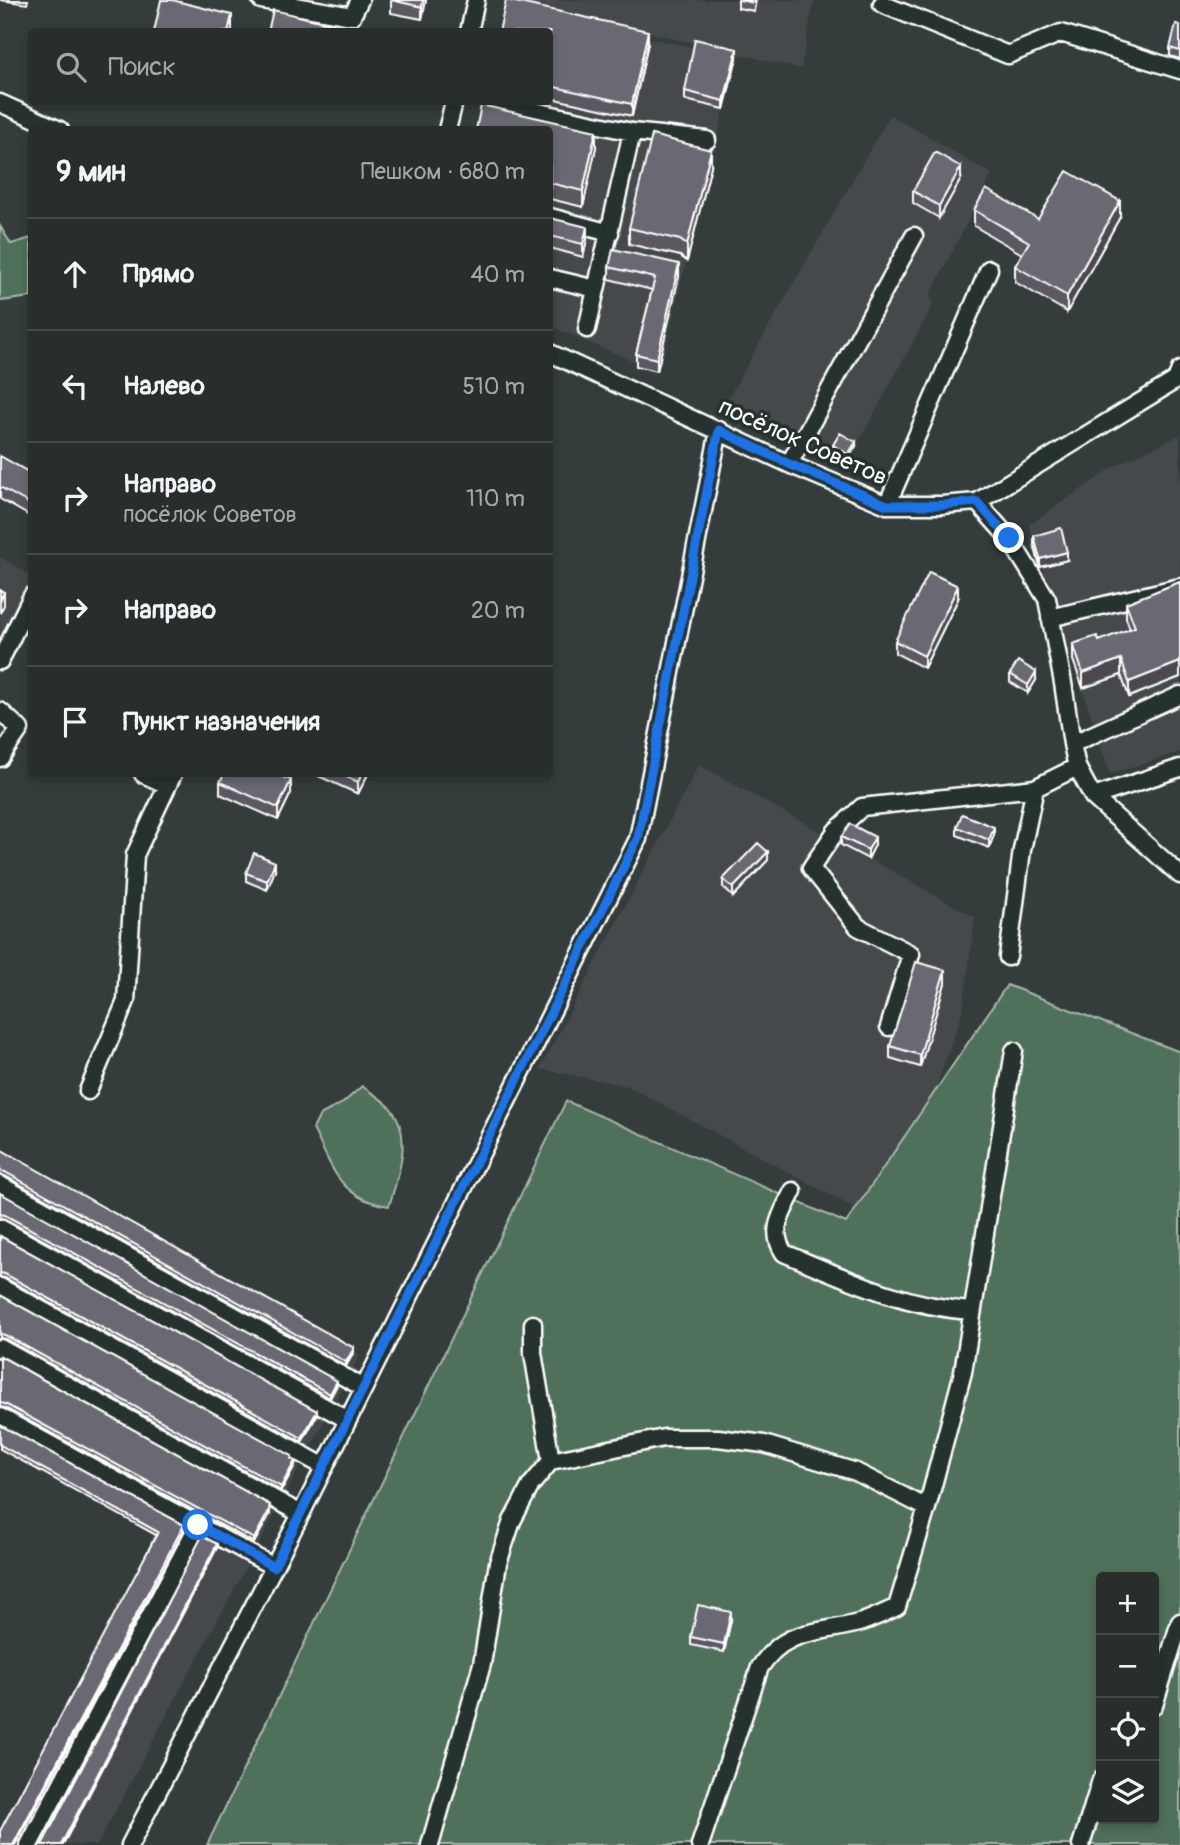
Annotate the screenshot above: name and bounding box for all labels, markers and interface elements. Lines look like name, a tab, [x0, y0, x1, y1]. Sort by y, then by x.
search box	[28, 28, 553, 105]
icon: search	[52, 48, 90, 86]
text: Поиск	[108, 51, 176, 83]
text: 9 мин	[56, 153, 126, 190]
text: Пешком · 680 m	[361, 157, 525, 186]
icon: ahead	[56, 255, 94, 293]
text: Прямо	[123, 258, 194, 290]
text: 40 m	[471, 260, 525, 289]
icon: left	[56, 367, 94, 405]
text: Налево	[123, 370, 205, 402]
text: 510 m	[462, 372, 525, 401]
street label: посёлок Советов	[714, 392, 892, 492]
text: Направо	[123, 468, 216, 500]
icon: right	[56, 479, 94, 517]
text: 110 m	[466, 484, 525, 513]
text: посёлок Советов	[123, 500, 297, 529]
route end	[993, 522, 1024, 553]
icon: right	[56, 591, 94, 629]
text: Направо	[123, 594, 216, 626]
text: 20 m	[471, 596, 525, 625]
icon: arrive	[56, 703, 94, 741]
text: Пункт назначения	[123, 706, 320, 738]
route start	[182, 1509, 213, 1540]
map controls	[1096, 1572, 1159, 1824]
button: +	[1096, 1572, 1159, 1635]
button: −	[1096, 1635, 1159, 1698]
button: locate	[1096, 1698, 1159, 1761]
button: layers	[1096, 1761, 1159, 1824]

